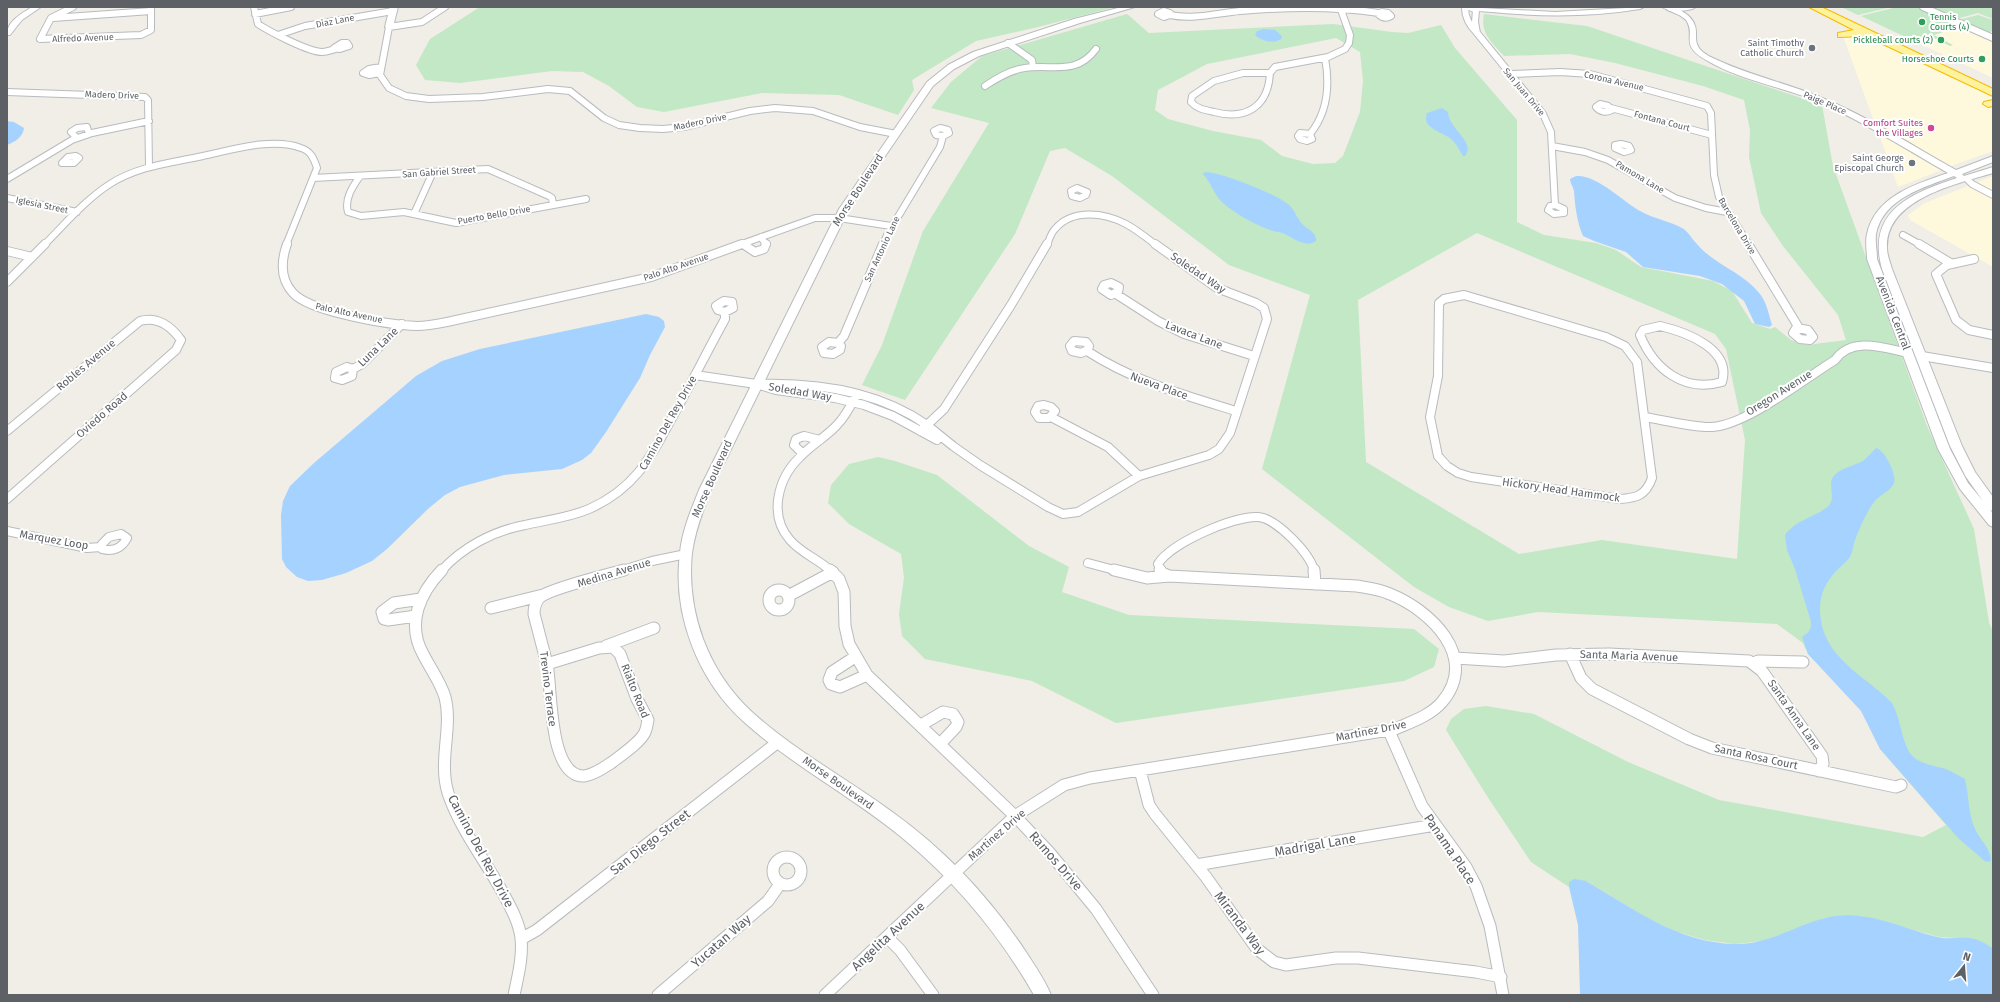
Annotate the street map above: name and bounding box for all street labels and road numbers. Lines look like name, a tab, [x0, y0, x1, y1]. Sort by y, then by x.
street label: Diaz Lane	[315, 12, 355, 30]
street label: Alfredo Avenue	[52, 32, 114, 44]
street label: San Juan Drive	[1501, 66, 1547, 118]
street label: Corona Avenue	[1583, 69, 1645, 93]
street label: Madero Drive	[85, 89, 139, 101]
street label: Paige Place	[1802, 89, 1848, 117]
street label: Fontana Court	[1633, 109, 1692, 133]
street label: Madero Drive	[672, 111, 728, 133]
street label: Morse Boulevard	[830, 151, 886, 229]
street label: Pamona Lane	[1614, 159, 1666, 195]
street label: San Gabriel Street	[402, 164, 477, 180]
street label: Iglesia Street	[15, 195, 70, 216]
street label: Barcelona Drive	[1716, 196, 1758, 256]
street label: Puerto Bello Drive	[457, 204, 531, 226]
street label: San Antonio Lane	[862, 215, 902, 283]
street label: Soledad Way	[1168, 250, 1228, 297]
street label: Palo Alto Avenue	[642, 251, 710, 283]
street label: Avenida Central	[1873, 274, 1913, 352]
street label: Palo Alto Avenue	[315, 301, 383, 325]
street label: Lavaca Lane	[1164, 318, 1224, 352]
street label: Luna Lane	[355, 325, 401, 369]
street label: Robles Avenue	[54, 337, 118, 393]
street label: Oregon Avenue	[1744, 368, 1814, 418]
street label: Nueva Place	[1128, 370, 1190, 402]
street label: Camino Del Rey Drive	[637, 373, 699, 473]
street label: Soledad Way	[768, 380, 833, 404]
street label: Oviedo Road	[74, 389, 130, 441]
street label: Morse Boulevard	[689, 438, 735, 520]
street label: Hickory Head Hammock	[1501, 475, 1621, 505]
street label: Marquez Loop	[19, 528, 89, 552]
street label: Medina Avenue	[576, 556, 652, 590]
street label: Santa Maria Avenue	[1580, 648, 1678, 664]
street label: Trevino Terrace	[537, 651, 559, 727]
street label: Rialto Road	[618, 662, 652, 720]
street label: Santa Anna Lane	[1765, 677, 1823, 753]
street label: Martinez Drive	[1335, 718, 1407, 744]
street label: Santa Rosa Court	[1713, 742, 1799, 772]
street label: Morse Boulevard	[800, 754, 876, 812]
street label: Camino Del Rey Drive	[445, 792, 517, 910]
street label: San Diego Street	[607, 806, 693, 878]
street label: Martinez Drive	[966, 807, 1028, 863]
street label: Panama Place	[1421, 811, 1479, 887]
street label: Ramos Drive	[1026, 828, 1086, 894]
street label: Madrigal Lane	[1273, 830, 1357, 860]
street label: Miranda Way	[1211, 889, 1269, 958]
street label: Angelita Avenue	[848, 898, 928, 974]
street label: Yucatan Way	[688, 911, 754, 971]

